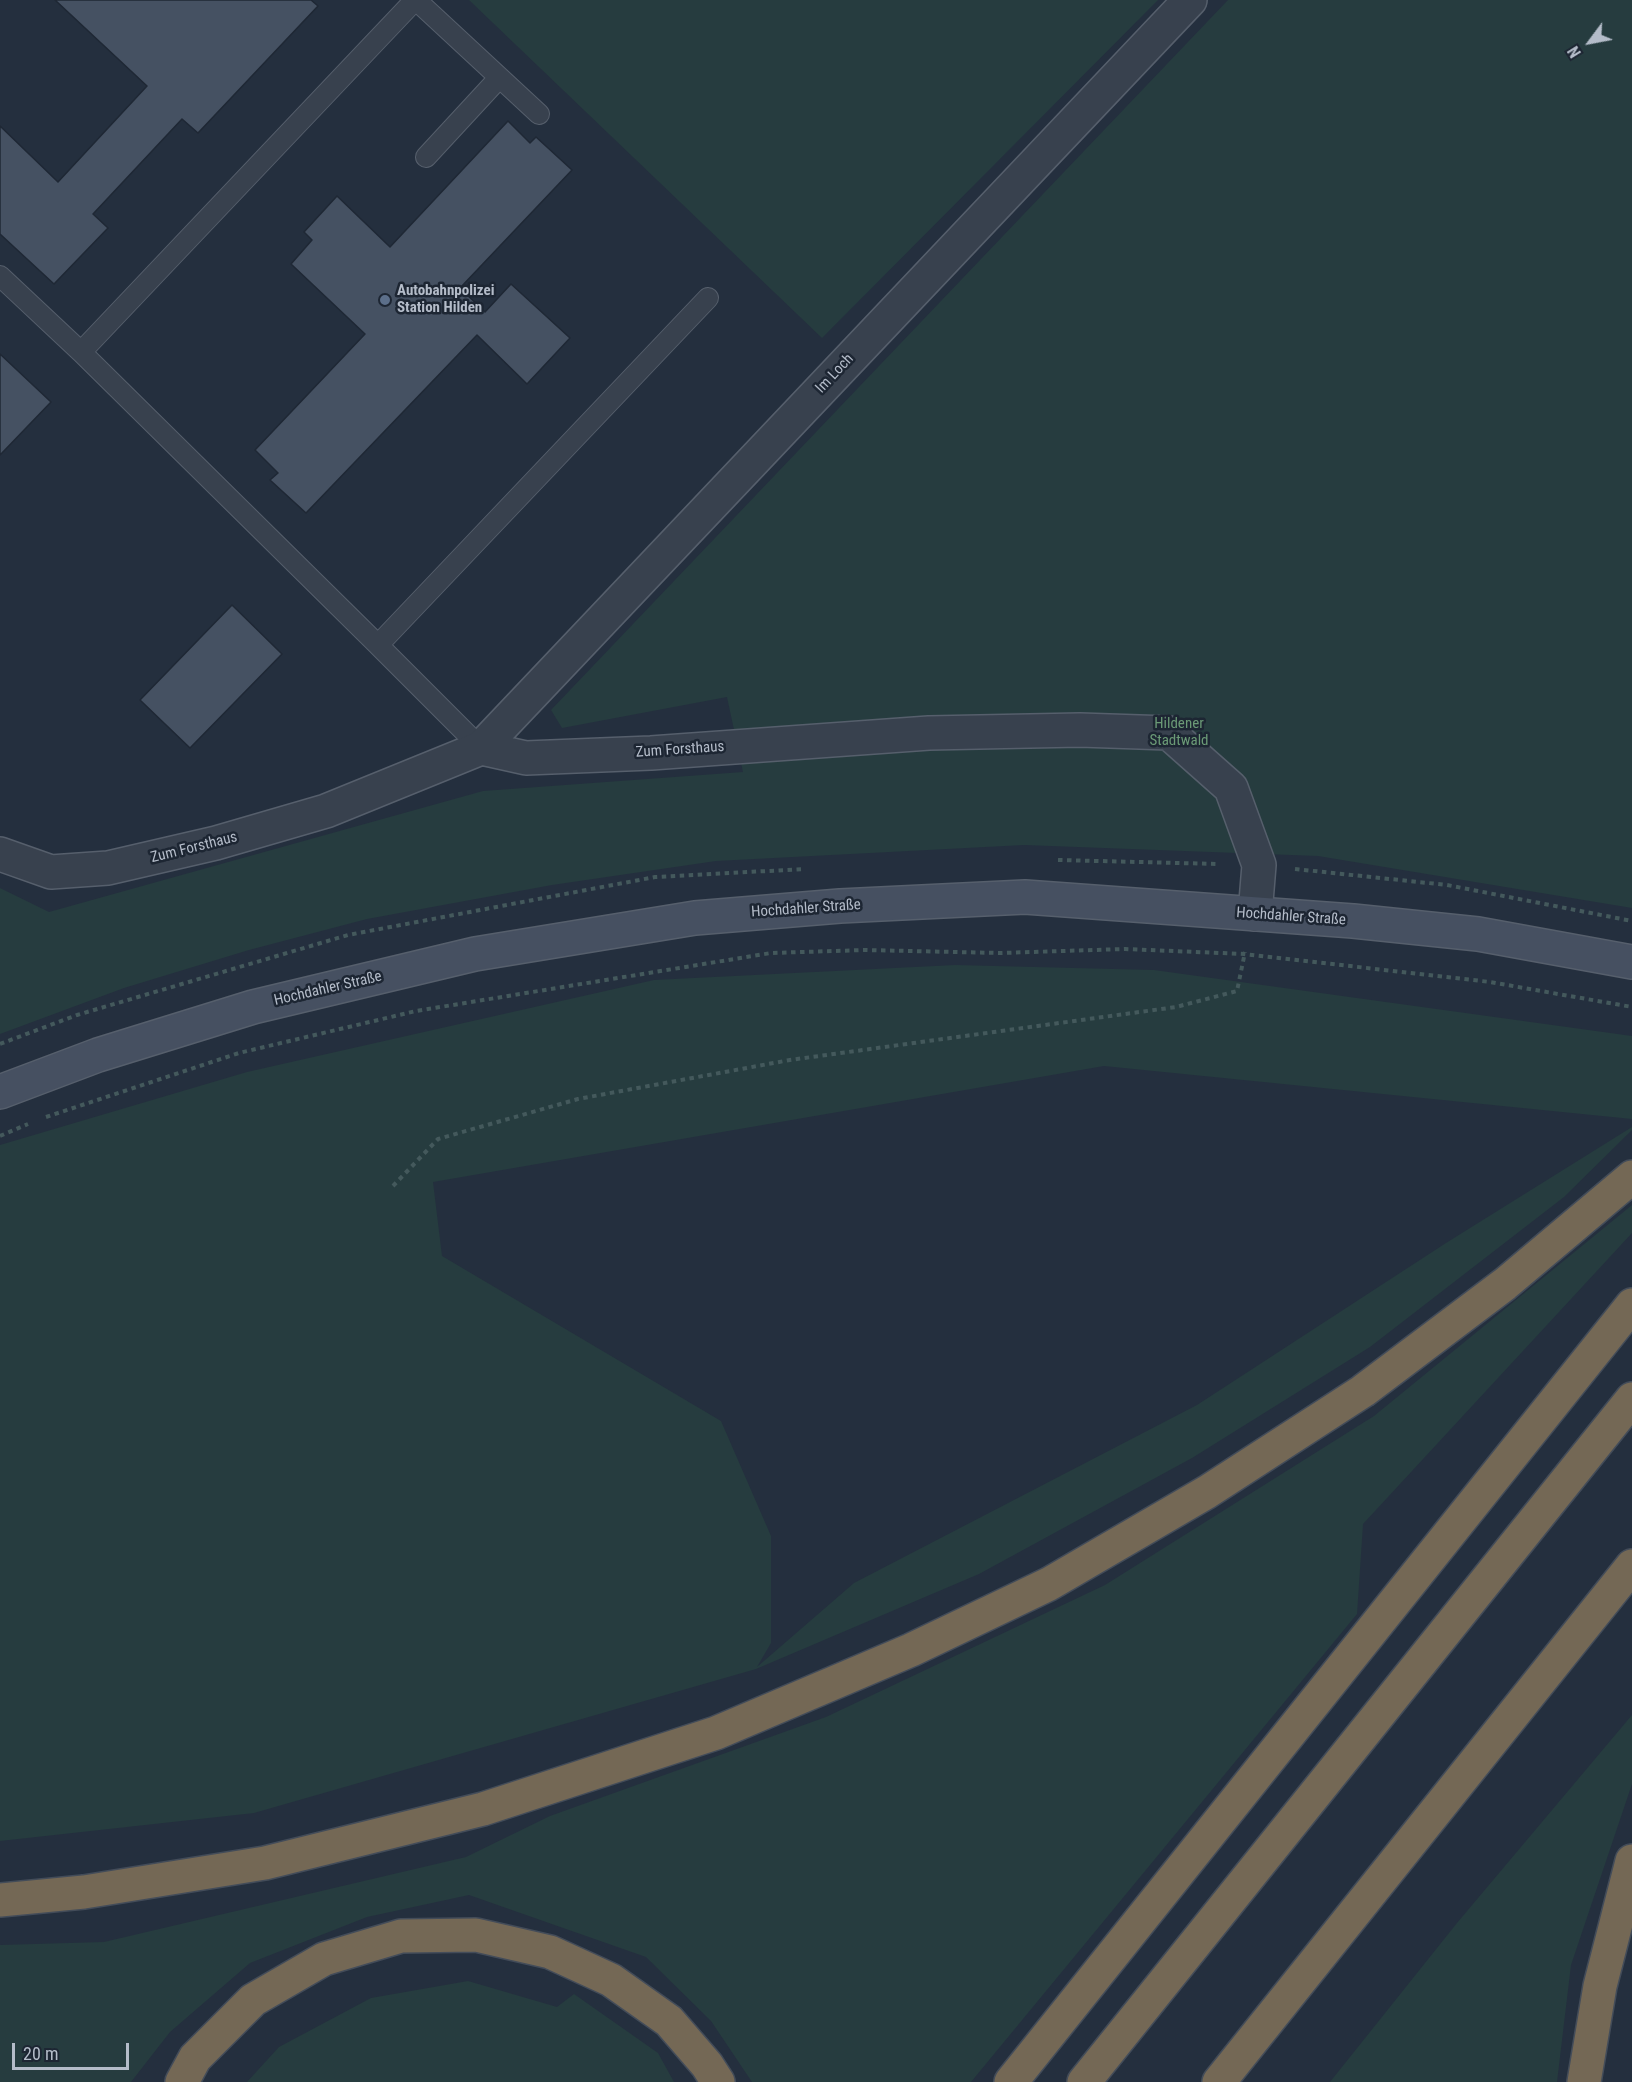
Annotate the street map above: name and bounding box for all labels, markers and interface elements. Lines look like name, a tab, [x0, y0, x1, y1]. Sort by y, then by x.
north arrow	[1560, 12, 1620, 72]
text: N	[1564, 43, 1585, 61]
place label: Autobahnpolizei Station Hilden	[397, 282, 494, 317]
marker: Autobahnpolizei Station Hilden	[378, 293, 392, 307]
street label: Im Loch	[812, 351, 858, 397]
park label: Hildener Stadtwald	[1149, 715, 1209, 750]
street label: Zum Forsthaus	[635, 738, 725, 762]
street label: Zum Forsthaus	[149, 829, 239, 867]
street label: Hochdahler Straße	[751, 896, 861, 922]
street label: Hochdahler Straße	[1236, 904, 1346, 930]
street label: Hochdahler Straße	[272, 968, 384, 1010]
scale bar	[15, 2031, 132, 2069]
text: 20 m	[23, 2043, 58, 2064]

